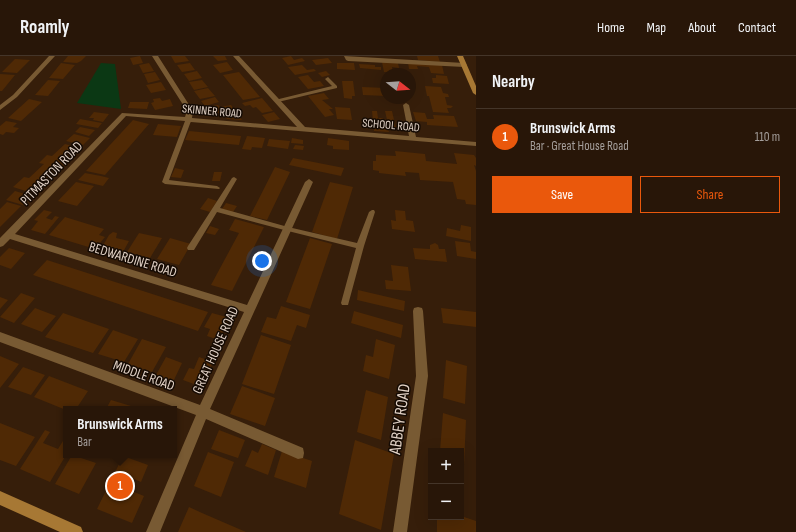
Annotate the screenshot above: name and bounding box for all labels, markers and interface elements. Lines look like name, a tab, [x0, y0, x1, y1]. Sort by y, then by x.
text: Roamly	[20, 16, 70, 39]
text: Home	[597, 19, 625, 36]
text: Map	[647, 19, 666, 36]
text: About	[688, 19, 716, 36]
text: Contact	[738, 19, 776, 36]
north arrow	[380, 68, 416, 104]
text: Nearby	[492, 72, 535, 92]
street label: SKINNER ROAD	[181, 101, 243, 122]
street label: SCHOOL ROAD	[362, 116, 420, 135]
text: Brunswick Arms	[530, 119, 616, 138]
text: 1	[502, 129, 508, 145]
text: 110 m	[755, 129, 780, 145]
street label: PITMASTON ROAD	[17, 138, 86, 209]
text: Bar · Great House Road	[530, 138, 629, 154]
button: Save	[492, 176, 632, 213]
button: Share	[640, 176, 780, 213]
street label: BEDWARDINE ROAD	[87, 238, 179, 281]
your location	[252, 251, 272, 271]
street label: GREAT HOUSE ROAD	[189, 304, 242, 396]
street label: MIDDLE ROAD	[111, 357, 177, 394]
street label: ABBEY ROAD	[385, 383, 415, 457]
popup	[63, 406, 177, 458]
text: Brunswick Arms	[77, 415, 163, 434]
text: Bar	[77, 434, 92, 450]
map controls	[428, 448, 464, 520]
button: +	[428, 448, 464, 484]
pin: 1	[107, 471, 133, 501]
button: −	[428, 484, 464, 520]

